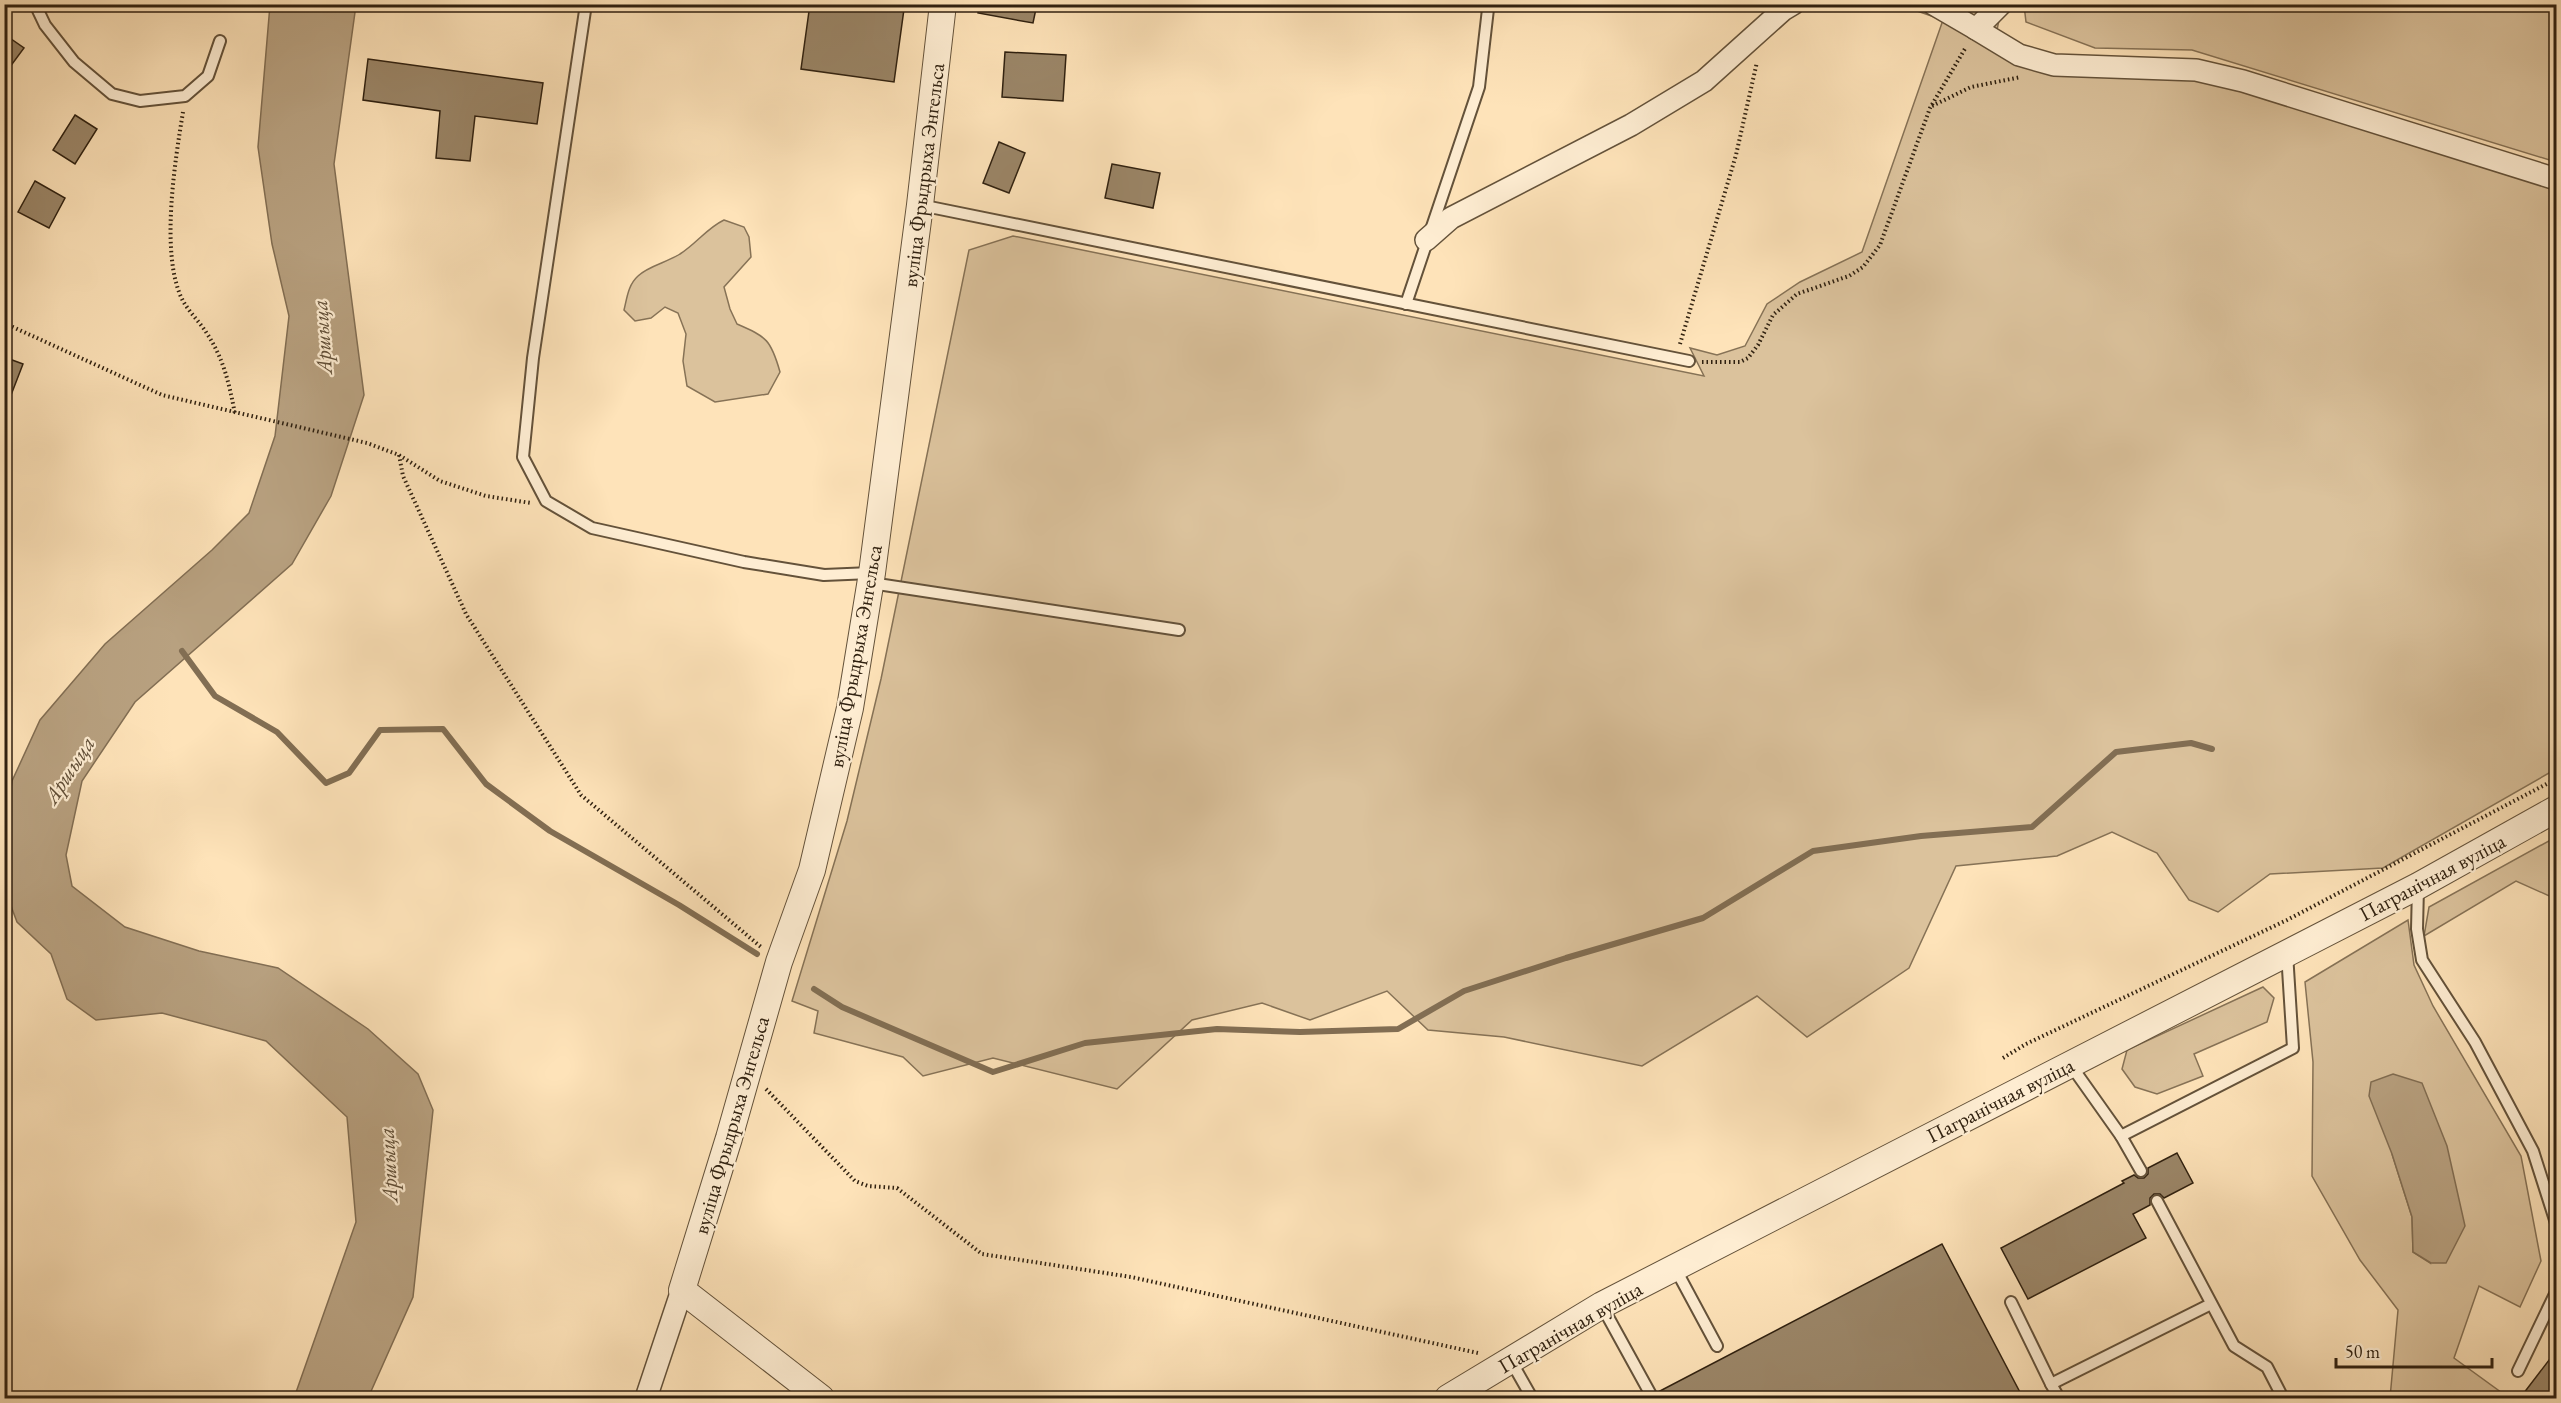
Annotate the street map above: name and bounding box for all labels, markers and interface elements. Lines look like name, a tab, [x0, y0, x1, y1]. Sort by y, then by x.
street label: вуліца Фрыдрыха Энгельса	[896, 61, 950, 289]
water label: Аршыца	[305, 299, 339, 377]
street label: вуліца Фрыдрыха Энгельса	[822, 542, 888, 769]
water label: Аршыца	[35, 731, 102, 811]
street label: Пагранічная вуліца	[2354, 827, 2510, 927]
street label: вуліца Фрыдрыха Энгельса	[687, 1012, 775, 1237]
street label: Пагранічная вуліца	[1922, 1051, 2079, 1149]
water label: Аршыца	[372, 1127, 405, 1205]
street label: Пагранічная вуліца	[1493, 1274, 1647, 1379]
scale bar	[2336, 1331, 2492, 1369]
text: 50 m	[2345, 1340, 2380, 1363]

